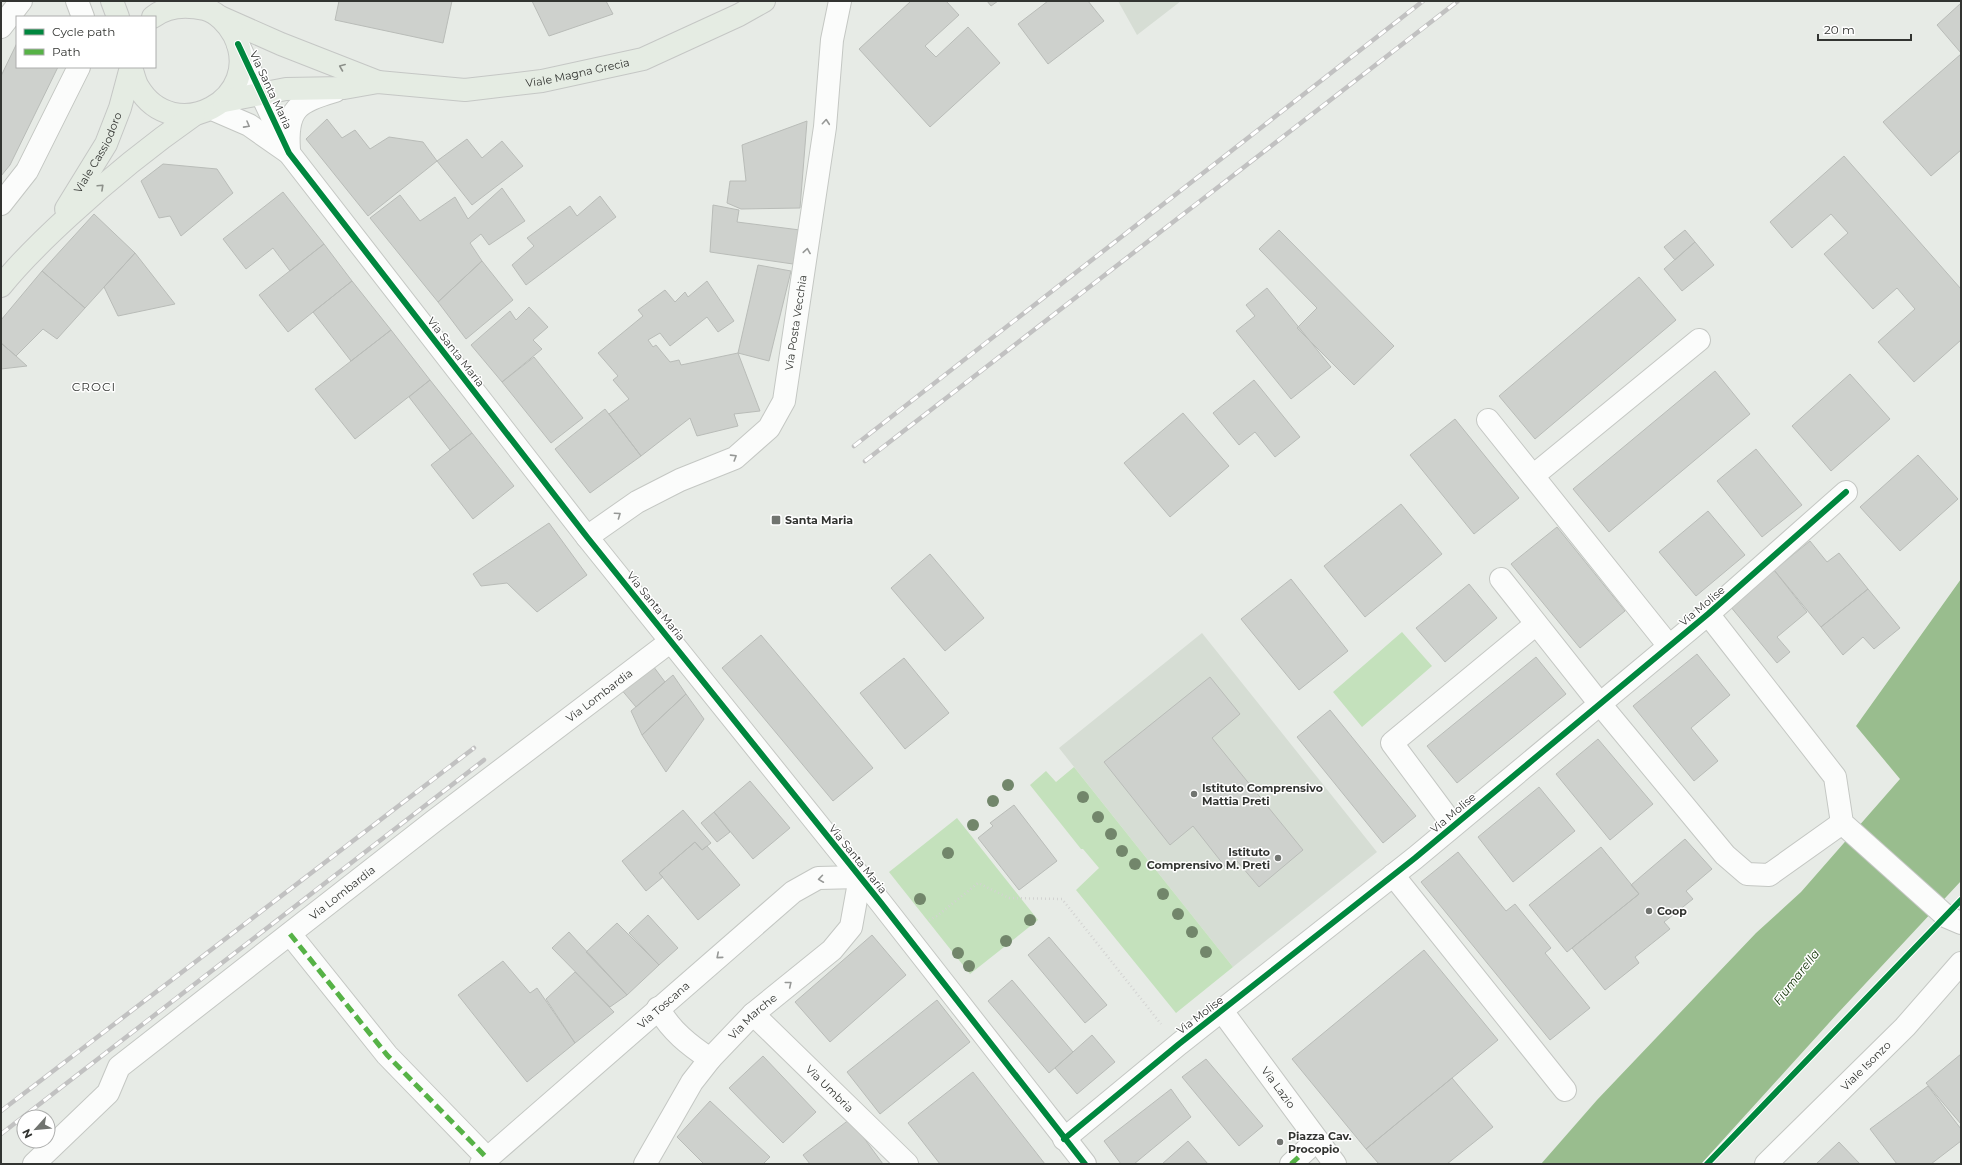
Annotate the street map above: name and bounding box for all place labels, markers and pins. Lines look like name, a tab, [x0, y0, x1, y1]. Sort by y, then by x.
place label: Santa Maria	[785, 513, 853, 527]
marker: Santa Maria	[770, 514, 782, 526]
place label: Istituto Comprensivo Mattia Preti	[1202, 781, 1323, 808]
marker: Istituto Comprensivo Mattia Preti	[1189, 789, 1199, 799]
place label: Istituto Comprensivo M. Preti	[1147, 845, 1270, 872]
marker: Istituto Comprensivo M. Preti	[1273, 853, 1283, 863]
place label: Coop	[1657, 904, 1687, 918]
marker: Coop	[1644, 906, 1654, 916]
place label: Piazza Cav. Procopio	[1288, 1129, 1352, 1156]
marker: Piazza Cav. Procopio	[1275, 1137, 1285, 1147]

